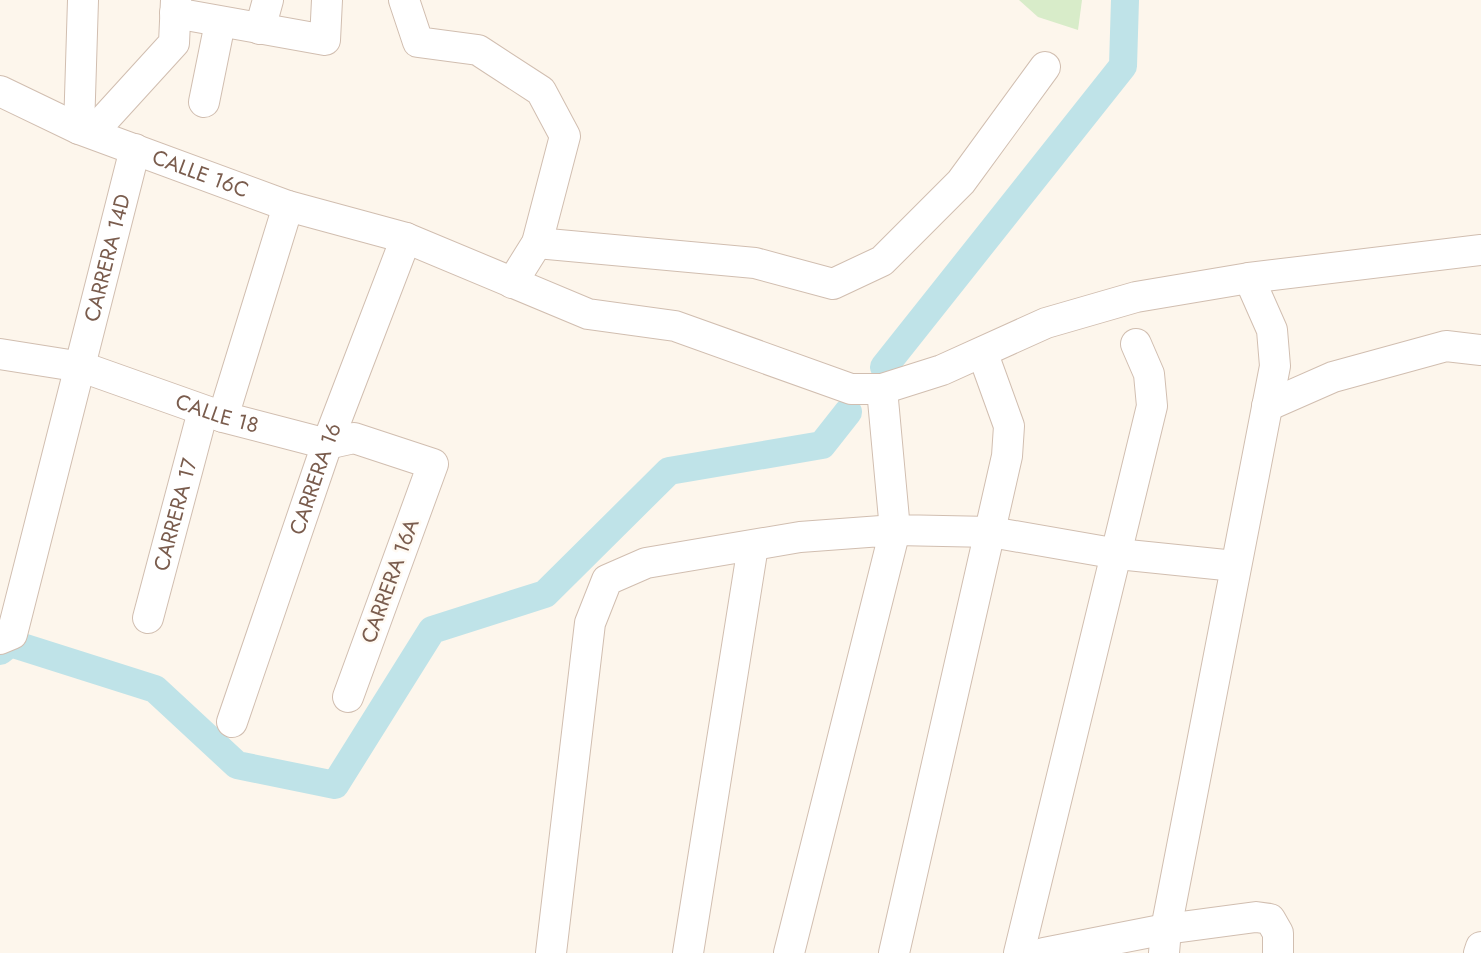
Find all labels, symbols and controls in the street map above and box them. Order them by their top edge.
street label: CALLE 16C [148,142,253,205]
street label: CARRERA 14D [77,191,138,325]
street label: CALLE 18 [171,386,262,441]
street label: CARRERA 16 [282,419,349,539]
street label: CARRERA 17 [146,455,205,574]
street label: CARRERA 16A [354,515,426,647]

